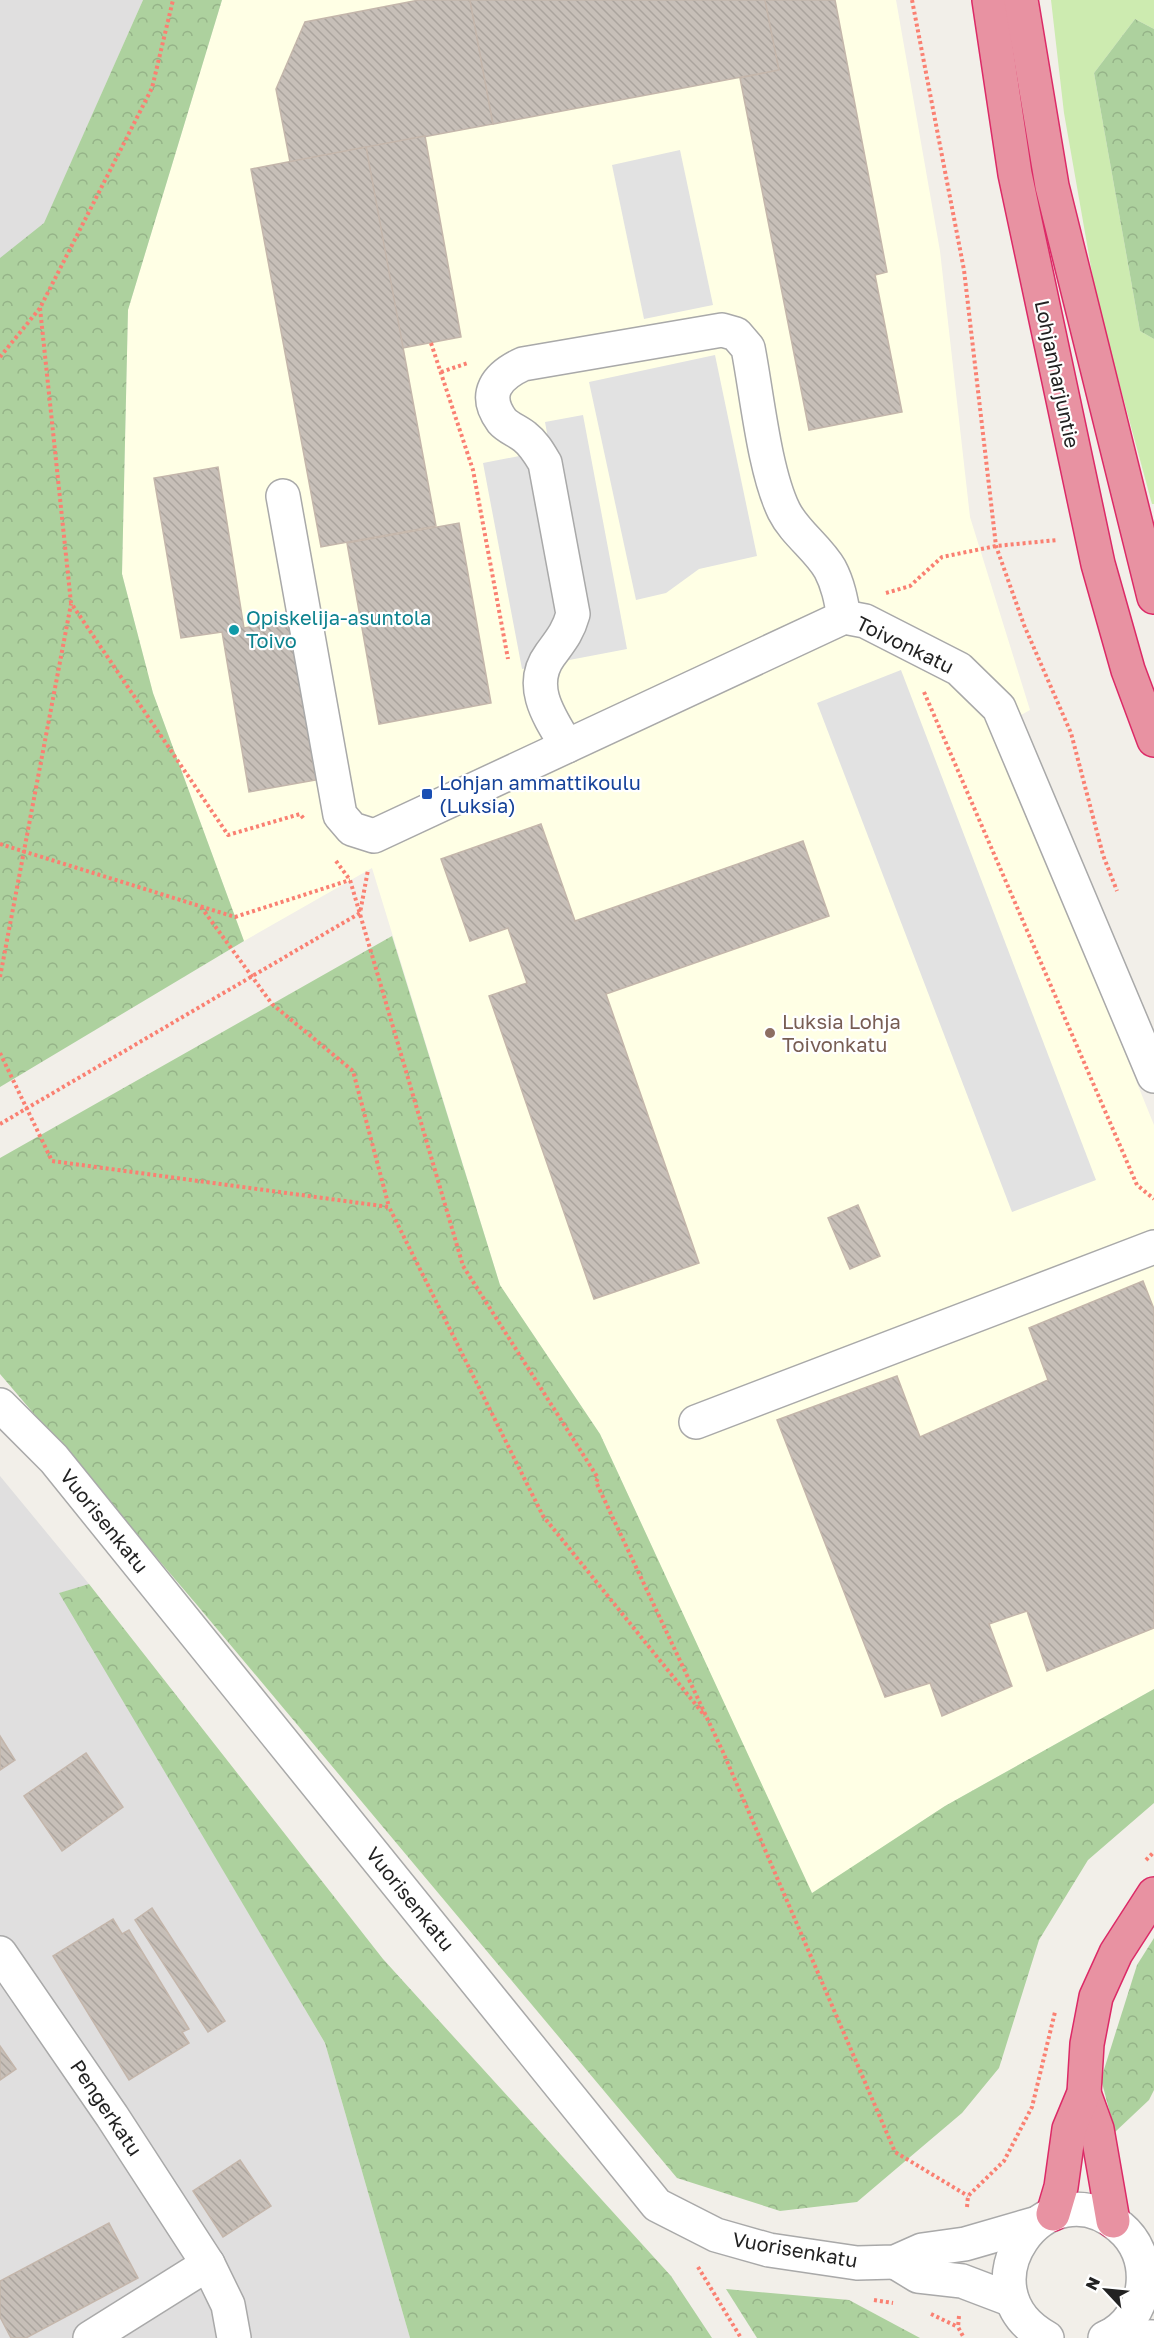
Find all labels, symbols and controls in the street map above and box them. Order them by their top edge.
street label: Lohjanharjuntie [1031,298,1085,450]
place label: Opiskelija-asuntola Toivo [246,605,431,652]
street label: Toivonkatu [853,610,958,678]
marker: Opiskelija-asuntola Toivo [227,623,241,637]
place label: Lohjan ammattikoulu (Luksia) [439,770,641,817]
marker: Lohjan ammattikoulu (Luksia) [420,787,434,801]
place label: Luksia Lohja Toivonkatu [782,1009,901,1056]
marker: Luksia Lohja Toivonkatu [763,1026,777,1040]
street label: Vuorisenkatu [56,1464,154,1577]
street label: Vuorisenkatu [362,1842,460,1955]
street label: Pengerkatu [66,2055,148,2160]
street label: Vuorisenkatu [731,2226,860,2272]
north arrow [1076,2260,1136,2320]
text: N [1081,2274,1104,2293]

